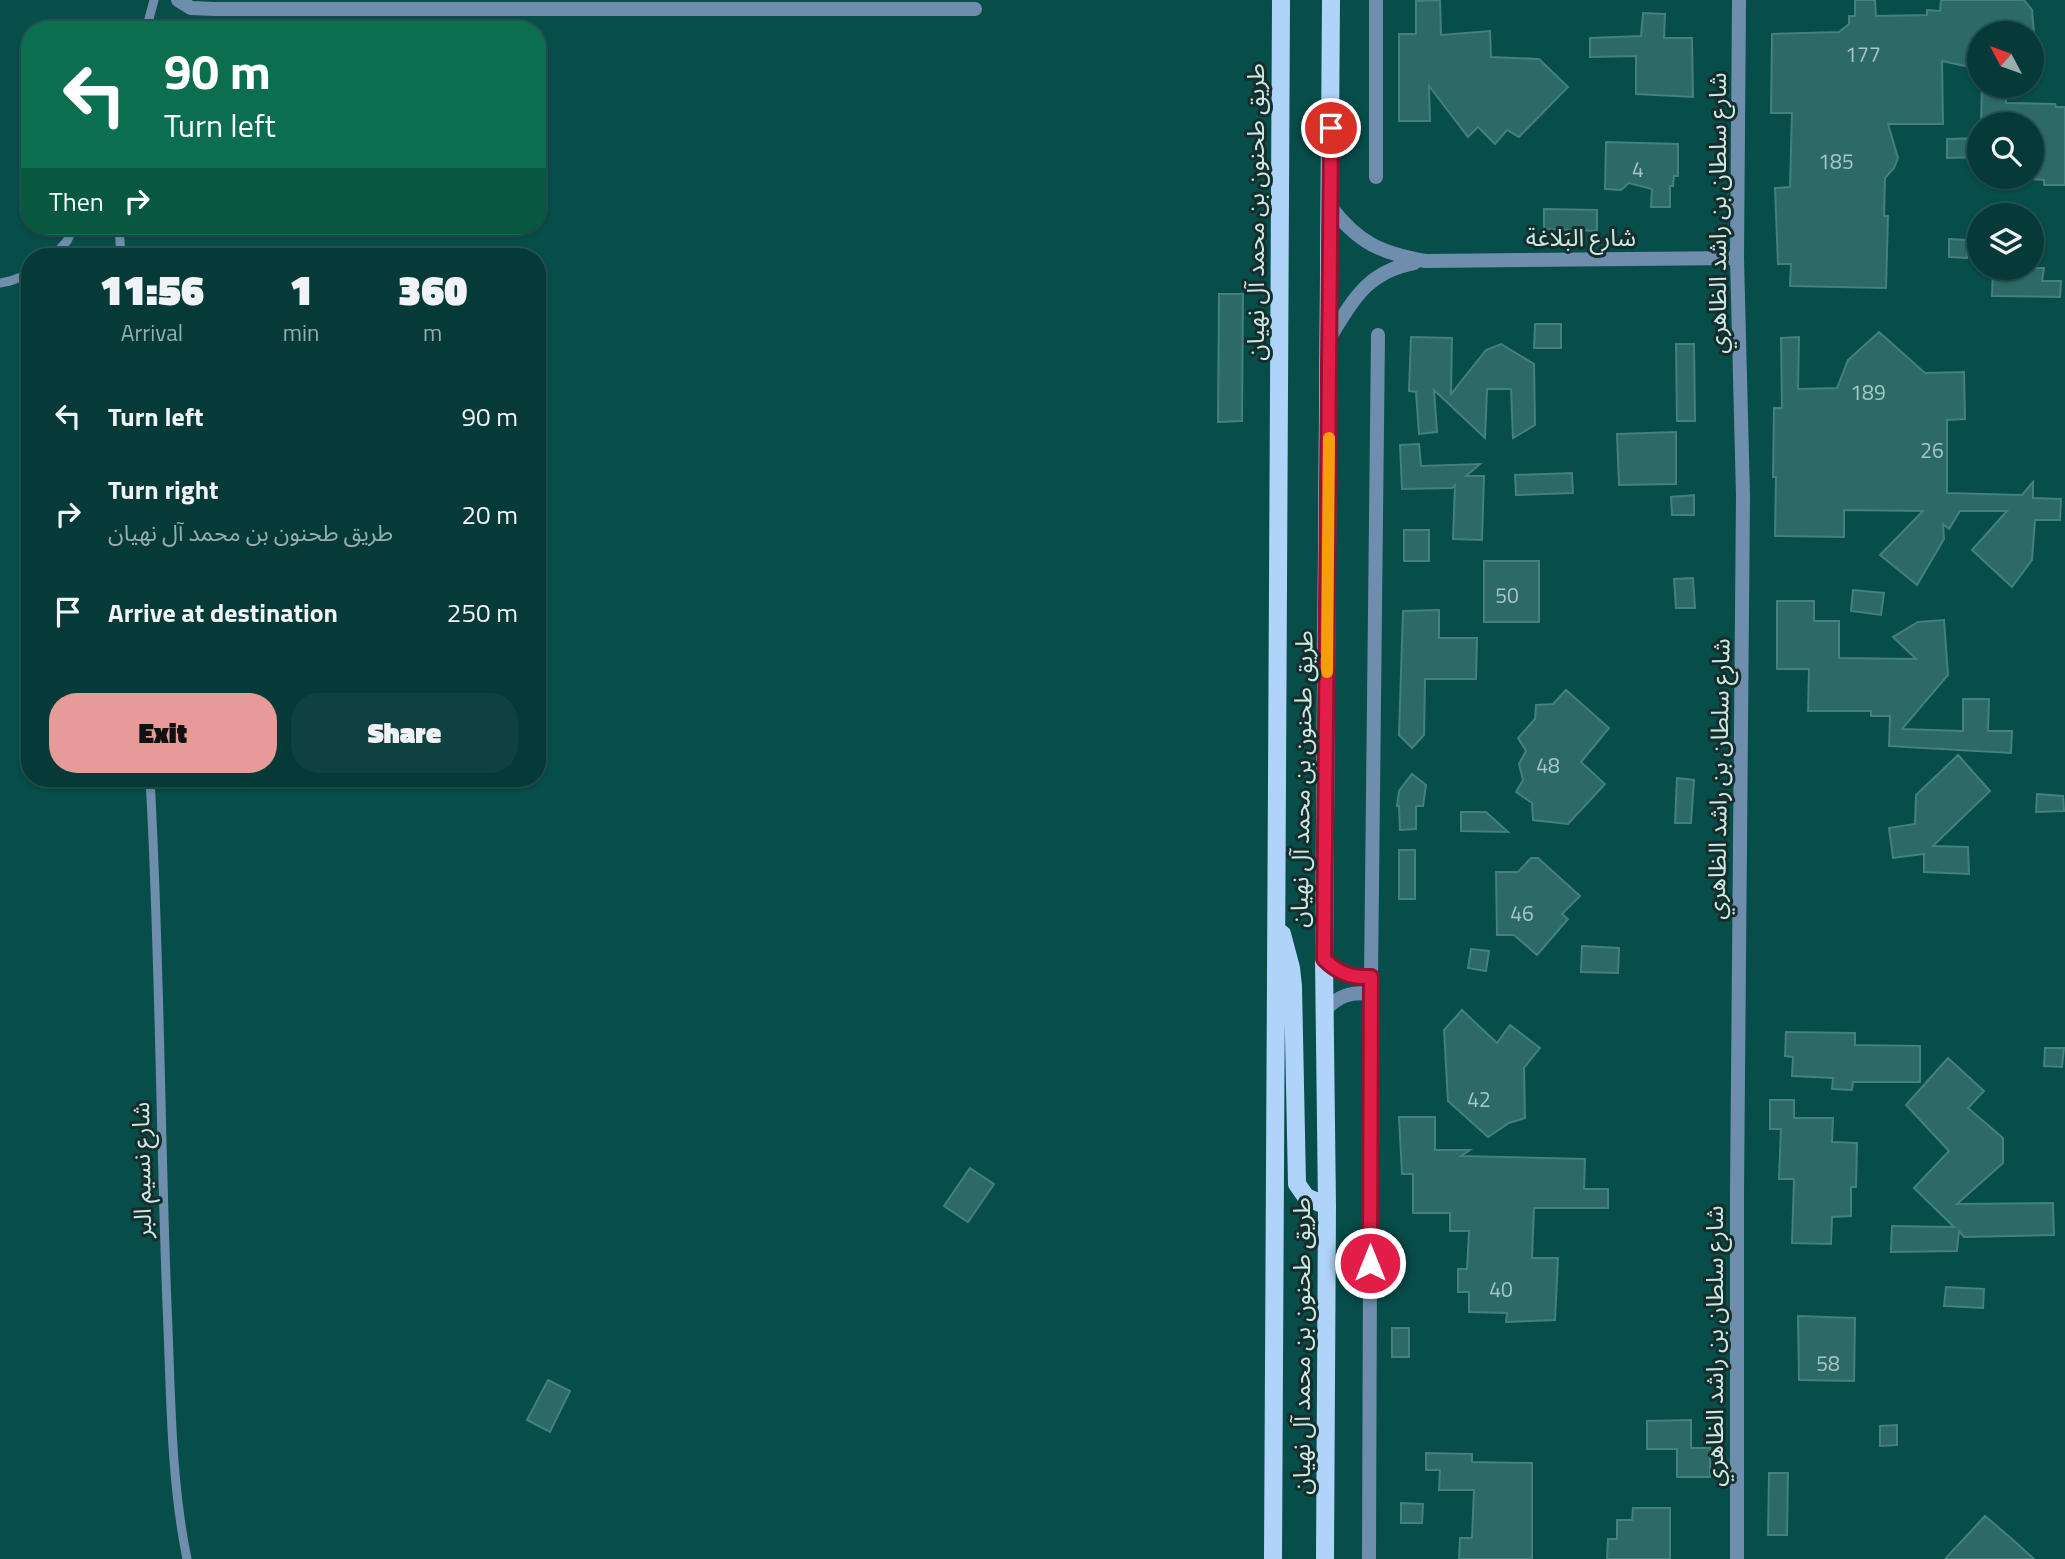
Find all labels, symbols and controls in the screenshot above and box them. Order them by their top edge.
north arrow [1967,21,2044,98]
map controls [1967,21,2044,280]
text: 90 m [164,33,271,108]
house number: 177 [1845,38,1881,70]
icon: left [49,49,140,140]
street label: طريق طحنون بن محمد آل نهيان [1237,63,1273,361]
street label: شارع سلطان بن راشد الظاهري [1699,72,1737,354]
pin [1301,98,1361,158]
text: Turn left [164,101,276,149]
icon: arrive [1312,109,1350,147]
button: search [1967,112,2044,189]
house number: 185 [1818,145,1854,177]
house number: 4 [1632,153,1644,185]
text: Then [49,182,104,221]
icon: right [118,182,156,220]
button: layers [1967,203,2044,280]
street label: شارع البَلاغة [1526,219,1636,255]
text: 11:56 [100,257,204,321]
text: 1 [290,257,313,321]
text: 360 [398,257,467,321]
text: Arrival [121,315,183,350]
text: min [283,315,319,350]
text: m [423,315,442,350]
house number: 189 [1850,376,1886,408]
icon: left [49,397,87,435]
text: Turn left [108,397,203,436]
text: 90 m [461,397,518,436]
house number: 26 [1920,434,1944,466]
text: Turn right [108,470,219,509]
icon: right [49,495,87,533]
text: 20 m [461,495,518,534]
text: طريق طحنون بن محمد آل نهيان [108,515,393,550]
house number: 50 [1495,579,1519,611]
icon: arrive [49,593,87,631]
text: Arrive at destination [108,593,338,632]
text: 250 m [447,593,518,632]
street label: طريق طحنون بن محمد آل نهيان [1280,630,1322,928]
street label: شارع سلطان بن راشد الظاهري [1698,638,1740,920]
button: Exit [49,693,277,773]
button: Share [291,693,518,773]
house number: 48 [1536,749,1560,781]
house number: 46 [1510,897,1534,929]
house number: 42 [1467,1083,1491,1115]
street label: شارع نسيم البر [122,1102,160,1239]
street label: طريق طحنون بن محمد آل نهيان [1283,1197,1319,1495]
street label: شارع سلطان بن راشد الظاهري [1696,1205,1734,1487]
position arrow [1333,1226,1407,1300]
house number: 40 [1489,1273,1513,1305]
house number: 58 [1816,1347,1840,1379]

